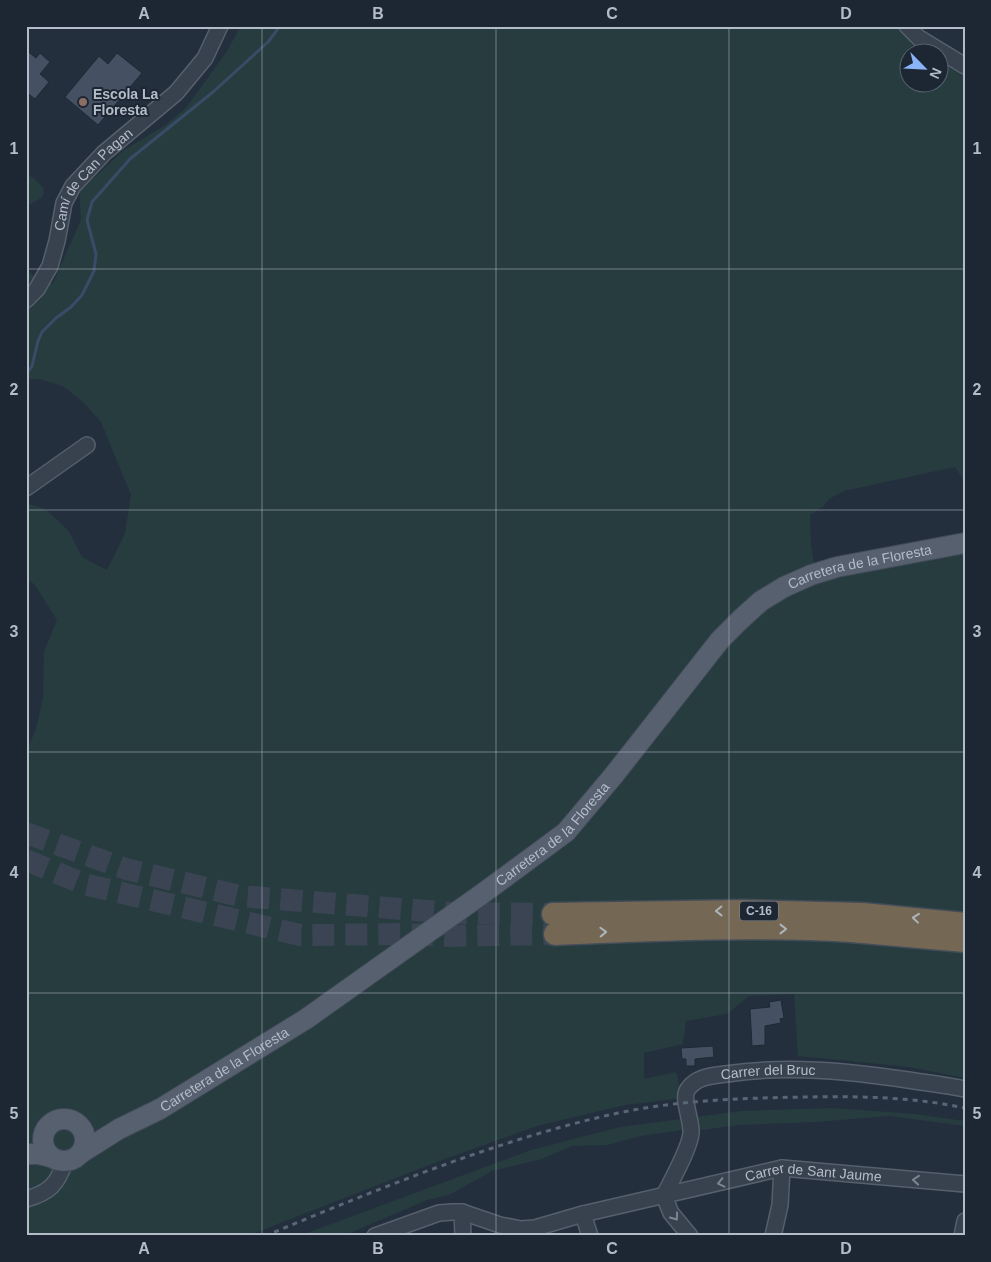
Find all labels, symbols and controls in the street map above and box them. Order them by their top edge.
text: A [138,5,150,22]
text: B [372,5,384,22]
text: C [606,5,618,22]
text: D [840,5,852,22]
north arrow [898,42,948,92]
text: N [927,65,945,81]
place label: Escola La Floresta [93,86,159,118]
marker: Escola La Floresta [77,96,89,108]
street label: Camí de Can Pagan [51,125,136,232]
text: 1 [10,140,19,157]
text: 1 [973,140,982,157]
text: 2 [10,381,19,398]
text: 2 [973,381,982,398]
street label: Carretera de la Floresta [785,541,933,592]
text: 3 [10,623,19,640]
text: 3 [973,623,982,640]
street label: Carretera de la Floresta [493,779,613,889]
text: 4 [10,864,19,881]
text: 4 [973,864,982,881]
road number: C-16 [740,901,778,920]
one-way arrow [715,906,722,916]
one-way arrow [912,913,920,924]
one-way arrow [780,924,788,934]
one-way arrow [600,927,608,937]
street label: Carretera de la Floresta [157,1024,292,1115]
street label: Carrer del Bruc [719,1062,816,1083]
text: 5 [10,1105,19,1122]
text: 5 [973,1105,982,1122]
street label: Carrer de Sant Jaume [743,1160,883,1185]
one-way arrow [912,1175,920,1186]
one-way arrow [716,1177,725,1188]
one-way arrow [669,1211,678,1221]
text: A [138,1240,150,1257]
text: B [372,1240,384,1257]
text: C [606,1240,618,1257]
text: D [840,1240,852,1257]

